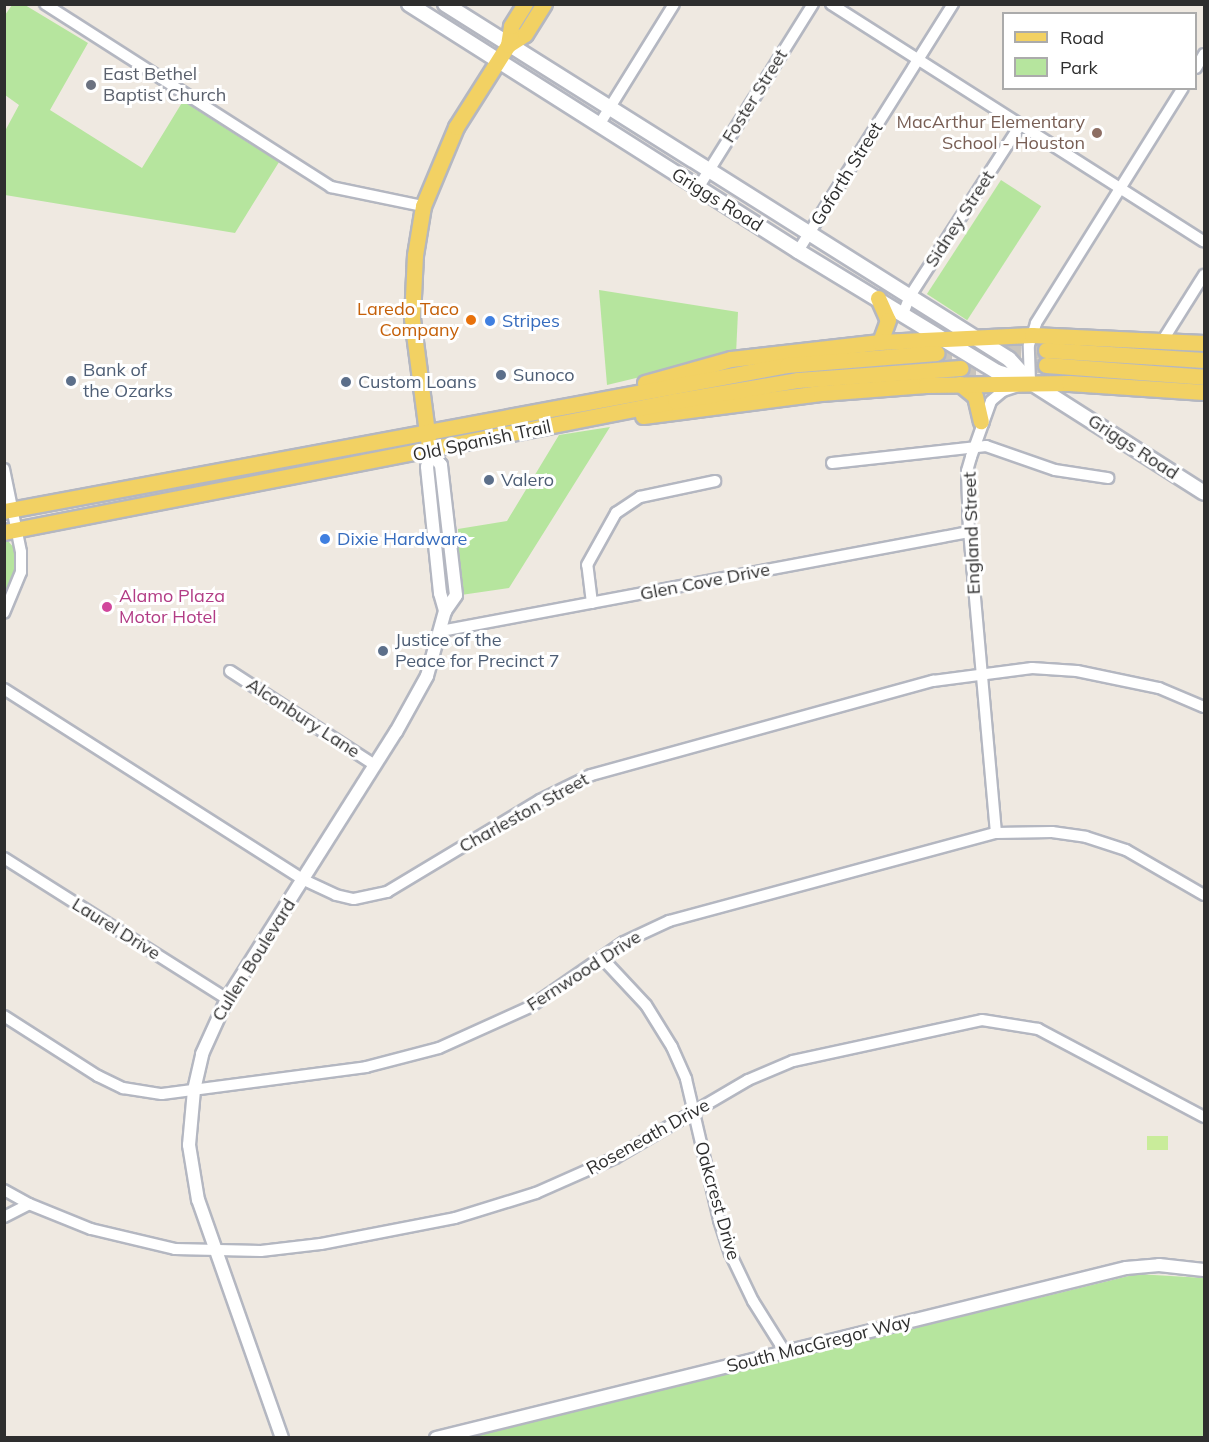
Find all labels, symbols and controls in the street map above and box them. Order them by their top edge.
legend [1002,12,1197,90]
text: Road [1060,26,1104,49]
street label: Foster Street [718,45,792,147]
text: Park [1060,56,1098,79]
place label: East Bethel Baptist Church [103,64,226,106]
marker: East Bethel Baptist Church [84,78,98,92]
place label: MacArthur Elementary School - Houston [897,112,1085,154]
street label: Goforth Street [807,118,887,230]
marker: MacArthur Elementary School - Houston [1090,126,1104,140]
street label: Griggs Road [667,163,767,237]
street label: Sidney Street [921,167,999,271]
place label: Laredo Taco Company [357,299,459,342]
place label: Stripes [502,310,560,332]
marker: Laredo Taco Company [464,313,478,327]
marker: Stripes [483,314,497,328]
place label: Bank of the Ozarks [83,360,173,403]
place label: Sunoco [513,364,574,386]
marker: Sunoco [494,368,508,382]
place label: Custom Loans [358,371,477,393]
marker: Bank of the Ozarks [64,374,78,388]
marker: Custom Loans [339,375,353,389]
street label: Griggs Road [1084,410,1182,484]
street label: Old Spanish Trail [411,416,553,466]
place label: Valero [501,469,554,491]
street label: England Street [959,471,985,595]
marker: Valero [482,473,496,487]
place label: Dixie Hardware [337,528,467,550]
marker: Dixie Hardware [318,532,332,546]
street label: Glen Cove Drive [638,559,772,605]
place label: Alamo Plaza Motor Hotel [119,586,225,628]
marker: Alamo Plaza Motor Hotel [100,600,114,614]
place label: Justice of the Peace for Precinct 7 [395,630,560,672]
marker: Justice of the Peace for Precinct 7 [376,644,390,658]
street label: Alconbury Lane [242,673,364,763]
street label: Charleston Street [456,768,592,858]
street label: Laurel Drive [68,893,164,965]
street label: Cullen Boulevard [208,895,300,1025]
street label: Fernwood Drive [523,926,645,1016]
street label: Roseneath Drive [583,1094,713,1180]
street label: Oakcrest Drive [690,1139,744,1263]
street label: South MacGregor Way [724,1311,914,1377]

